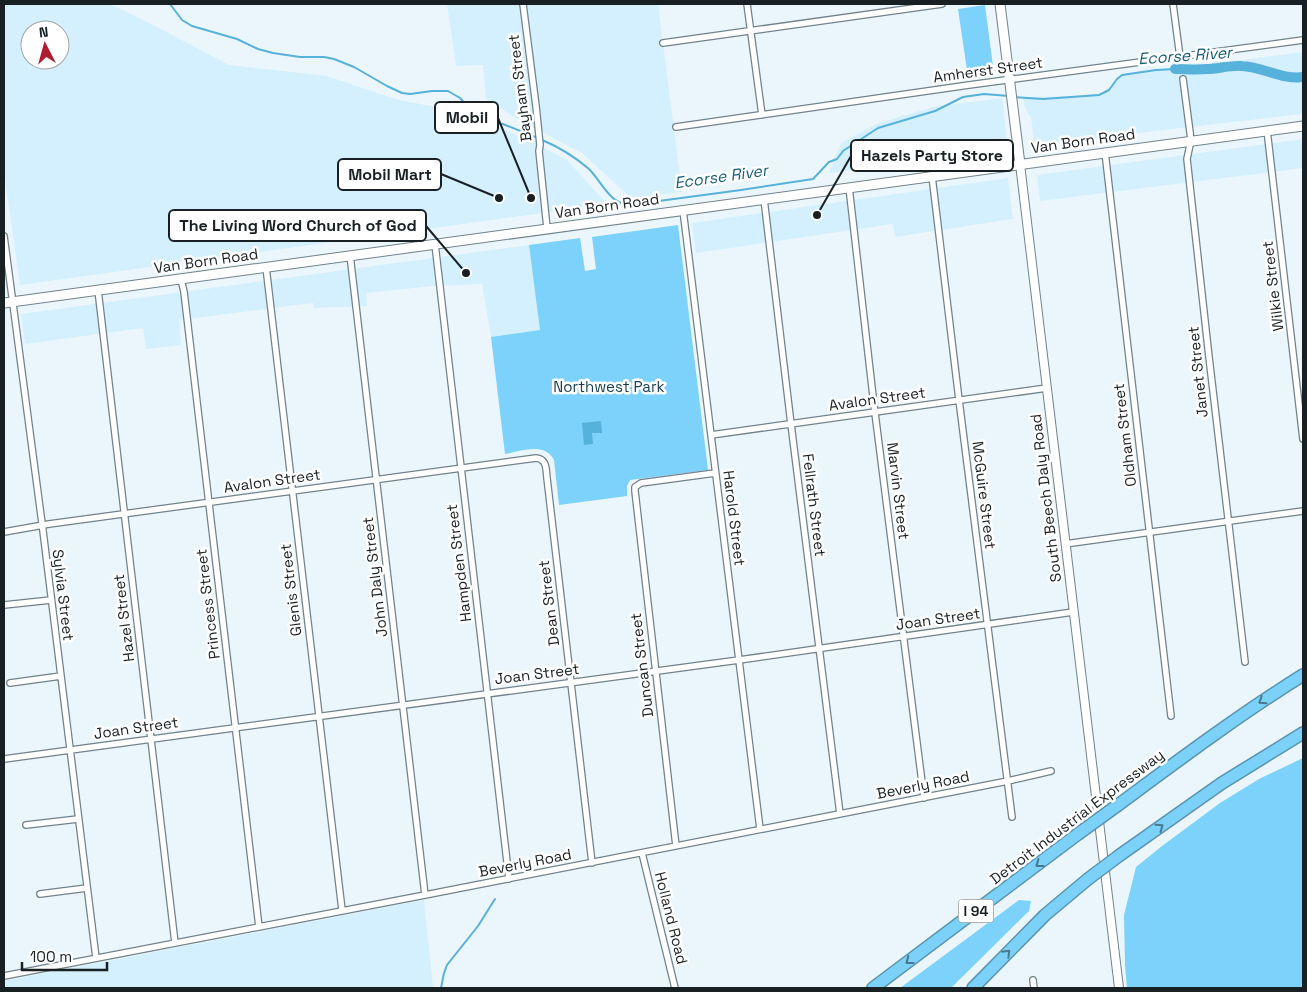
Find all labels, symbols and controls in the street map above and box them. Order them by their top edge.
north arrow [20,20,70,70]
text: N [38,23,49,42]
street label: Bayham Street [503,33,536,143]
water label: Ecorse River [1137,42,1235,69]
street label: Amherst Street [932,52,1044,87]
callout: Mobil [435,102,498,133]
text: Mobil [446,107,488,128]
street label: Van Born Road [1030,124,1136,157]
callout: Hazels Party Store [851,140,1013,171]
text: Hazels Party Store [861,145,1003,166]
callout: Mobil Mart [338,159,441,190]
water label: Ecorse River [673,159,771,193]
text: Mobil Mart [348,164,432,185]
street label: Van Born Road [554,189,660,222]
callout: The Living Word Church of God [169,210,426,241]
text: The Living Word Church of God [179,215,417,236]
street label: Wilkie Street [1258,240,1287,332]
street label: Van Born Road [153,244,259,277]
street label: Janet Street [1183,325,1212,419]
park label: Northwest Park [553,377,665,396]
street label: Avalon Street [827,382,927,415]
street label: Oldham Street [1109,382,1140,488]
street label: South Beech Daly Road [1026,413,1065,583]
street label: McGuire Street [968,440,1001,550]
street label: Marvin Street [883,441,914,541]
street label: Fellrath Street [799,452,830,558]
street label: Avalon Street [222,464,322,497]
street label: Harold Street [719,469,750,567]
street label: Hampden Street [442,503,475,623]
street label: John Daly Street [358,516,391,638]
street label: Glenis Street [275,543,306,637]
street label: Sylvia Street [48,548,79,642]
street label: Princess Street [191,548,224,660]
street label: Dean Street [534,559,563,647]
street label: Hazel Street [109,573,138,663]
street label: Joan Street [894,603,982,634]
street label: Duncan Street [626,612,657,718]
street label: Joan Street [493,659,581,688]
one-way arrow [1258,695,1268,704]
street label: Joan Street [92,712,180,743]
street label: Detroit Industrial Expressway [986,745,1167,888]
street label: Beverly Road [875,766,971,803]
one-way arrow [1154,824,1164,833]
street label: Beverly Road [477,844,573,881]
one-way arrow [1036,858,1045,866]
street label: Holland Road [651,870,692,966]
road number: I 94 [958,899,994,922]
scale bar [22,940,108,972]
text: 100 m [30,947,72,966]
one-way arrow [1001,950,1010,959]
one-way arrow [906,956,915,964]

